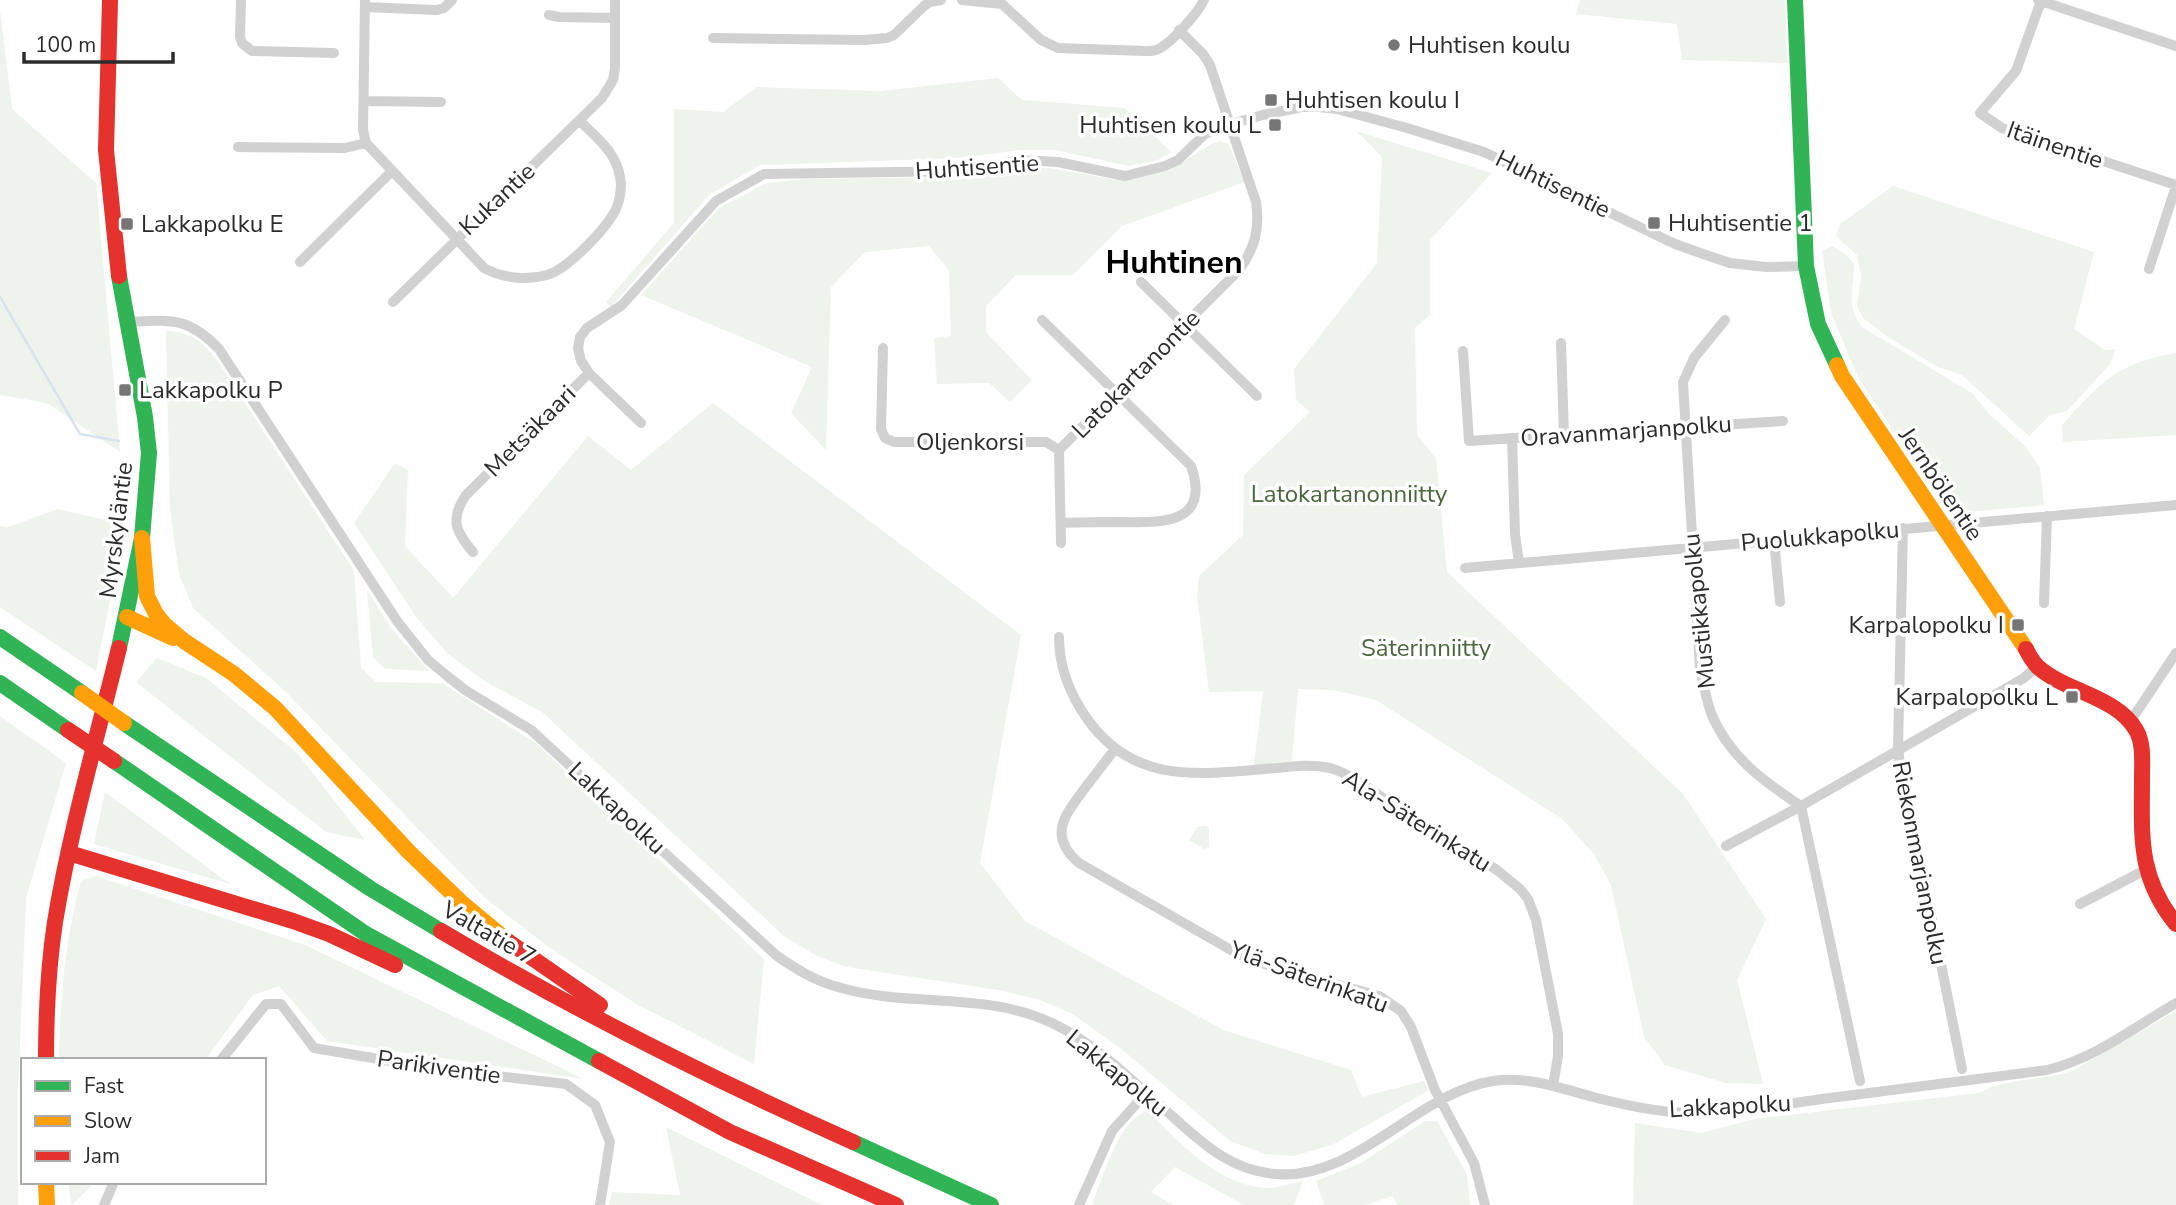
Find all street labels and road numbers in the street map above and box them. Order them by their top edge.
street label: Itäinentie [2003,114,2107,176]
street label: Huhtisentie [1490,142,1616,226]
street label: Huhtisentie [914,147,1040,187]
street label: Kukantie [452,156,542,242]
street label: Latokartanontie [1065,303,1207,445]
street label: Metsäkaari [477,378,583,484]
street label: Oravanmarjanpolku [1519,408,1733,454]
street label: Jernbölentie [1891,420,1991,547]
street label: Oljenkorsi [916,426,1024,458]
street label: Myrskyläntie [92,460,140,600]
street label: Puolukkapolku [1739,513,1901,559]
street label: Mustikkapolku [1675,532,1723,690]
street label: Lakkapolku [561,755,673,861]
street label: Riekonmarjanpolku [1885,758,1955,968]
street label: Ala-Säterinkatu [1337,762,1497,880]
street label: Valtatie 7 [435,893,542,973]
street label: Ylä-Säterinkatu [1224,933,1393,1021]
street label: Lakkapolku [1059,1022,1175,1124]
street label: Parikiventie [375,1042,503,1092]
street label: Lakkapolku [1668,1087,1792,1125]

